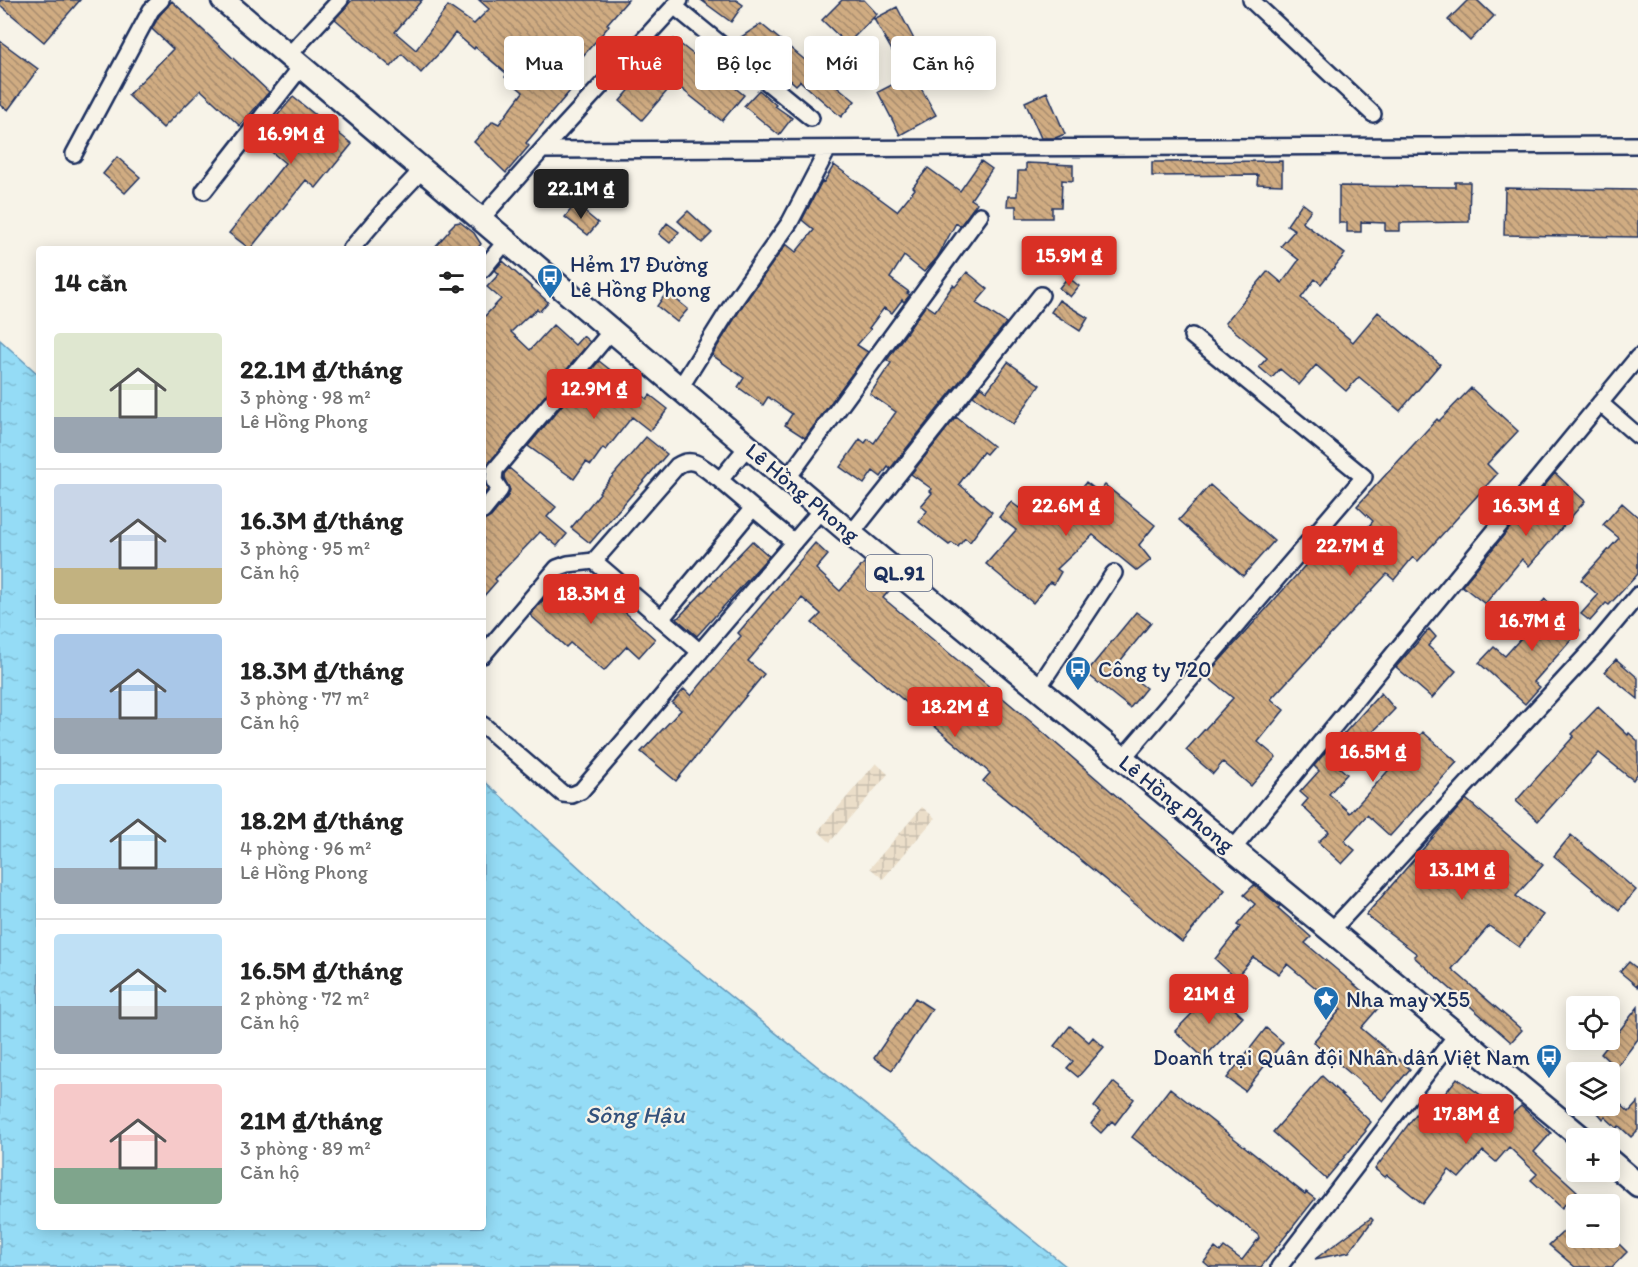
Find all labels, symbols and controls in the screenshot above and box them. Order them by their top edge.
chip: Mua [504,36,584,90]
chip: Thuê [596,36,683,90]
chip: Bộ lọc [695,36,792,90]
chip: Mới [804,36,879,90]
chip: Căn hộ [891,36,996,90]
pin: 16.9M ₫ [236,114,346,165]
text: 16.9M ₫ [258,121,324,145]
pin: 22.1M ₫ [526,169,636,220]
text: 22.1M ₫ [548,176,614,200]
pin: 15.9M ₫ [1014,236,1124,287]
text: 15.9M ₫ [1036,243,1102,267]
place label: Hẻm 17 Đường Lê Hồng Phong [570,251,712,303]
bus stop icon: Hẻm 17 Đường Lê Hồng Phong [535,262,565,300]
text: 14 căn [54,266,127,298]
icon: filters [435,266,468,299]
text: 22.1M ₫/tháng [240,353,402,385]
icon: home [102,357,174,429]
pin: 12.9M ₫ [539,369,649,420]
text: 12.9M ₫ [561,376,627,400]
text: 3 phòng · 98 m² [240,385,371,409]
text: Lê Hồng Phong [240,409,368,433]
street label: Lê Hồng Phong [740,437,866,548]
pin: 22.6M ₫ [1011,486,1121,537]
pin: 16.3M ₫ [1471,486,1581,537]
text: 22.6M ₫ [1032,493,1100,517]
text: 16.3M ₫ [1492,493,1560,517]
text: 16.3M ₫/tháng [240,504,403,536]
icon: home [102,508,174,580]
pin: 22.7M ₫ [1295,526,1405,577]
text: 22.7M ₫ [1316,533,1384,557]
text: 3 phòng · 95 m² [240,536,370,560]
road number: QL.91 [866,555,932,591]
text: Căn hộ [240,560,300,584]
pin: 18.3M ₫ [536,574,646,625]
text: 18.3M ₫ [557,581,625,605]
pin: 16.7M ₫ [1477,601,1587,652]
text: 16.7M ₫ [1499,608,1565,632]
text: 18.3M ₫/tháng [240,654,404,686]
bus stop icon: Công ty 720 [1063,654,1093,692]
place label: Công ty 720 [1098,656,1212,683]
icon: home [102,658,174,730]
text: 3 phòng · 77 m² [240,686,369,710]
pin: 18.2M ₫ [900,687,1010,738]
text: 18.2M ₫ [921,694,989,718]
text: Căn hộ [240,710,300,734]
pin: 16.5M ₫ [1318,732,1428,783]
text: 16.5M ₫ [1340,739,1406,763]
street label: Lê Hồng Phong [1113,749,1241,859]
text: 18.2M ₫/tháng [240,804,403,836]
icon: home [102,808,174,880]
text: 4 phòng · 96 m² [240,836,372,860]
pin: 13.1M ₫ [1407,850,1517,901]
text: 13.1M ₫ [1429,857,1495,881]
text: Lê Hồng Phong [240,860,368,884]
text: 16.5M ₫/tháng [240,954,403,986]
icon: home [102,958,174,1030]
pin: 21M ₫ [1167,974,1251,1025]
text: 21M ₫ [1183,981,1235,1005]
place icon: Nha may X55 [1311,984,1341,1022]
text: 2 phòng · 72 m² [240,986,369,1010]
place label: Nha may X55 [1346,986,1470,1013]
map controls [1566,996,1620,1248]
button: locate [1566,996,1620,1050]
text: Căn hộ [240,1010,300,1034]
bus stop icon: Doanh trại Quân đội Nhân dân Việt Nam [1534,1042,1564,1080]
place label: Doanh trại Quân đội Nhân dân Việt Nam [1153,1044,1530,1071]
button: layers [1566,1062,1620,1116]
pin: 17.8M ₫ [1411,1094,1521,1145]
water label: Sông Hậu [585,1100,685,1129]
text: 17.8M ₫ [1433,1101,1499,1125]
text: 21M ₫/tháng [240,1104,382,1136]
icon: home [102,1108,174,1180]
button: + [1566,1128,1620,1182]
text: 3 phòng · 89 m² [240,1136,371,1160]
text: Căn hộ [240,1160,300,1184]
button: − [1566,1194,1620,1248]

